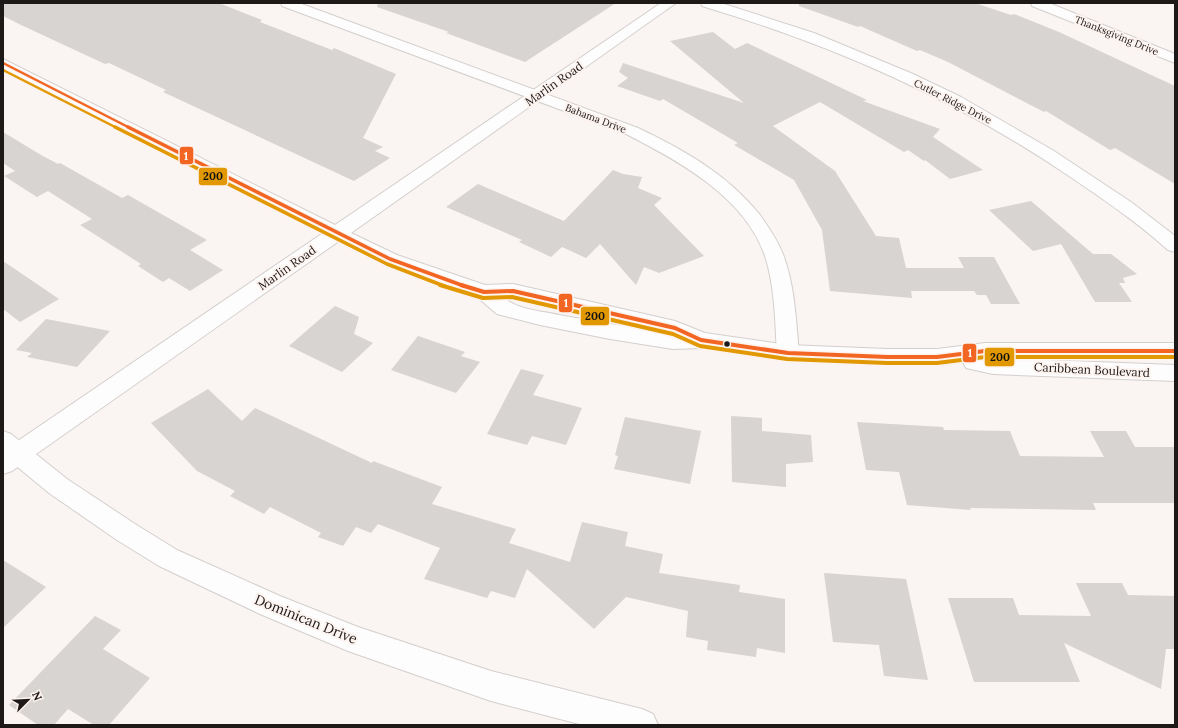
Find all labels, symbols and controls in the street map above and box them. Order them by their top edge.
street label: Thanksgiving Drive [1073,13,1161,58]
street label: Marlin Road [522,58,586,109]
street label: Cutler Ridge Drive [912,76,994,127]
street label: Bahama Drive [563,101,629,136]
line badge: 1 [179,146,194,165]
text: 1 [184,149,189,163]
line badge: 200 [198,167,228,186]
text: 200 [203,169,223,183]
street label: Marlin Road [255,242,319,293]
line badge: 1 [558,293,573,313]
text: 1 [564,296,569,310]
line badge: 200 [580,306,610,326]
text: 200 [585,309,605,323]
unlabelled marker [722,339,732,349]
line badge: 1 [962,343,977,363]
text: 1 [968,346,973,360]
line badge: 200 [984,347,1015,367]
text: 200 [990,350,1010,364]
street label: Caribbean Boulevard [1034,359,1150,380]
street label: Dominican Drive [252,590,360,648]
north arrow [8,680,48,720]
text: N [29,689,45,703]

